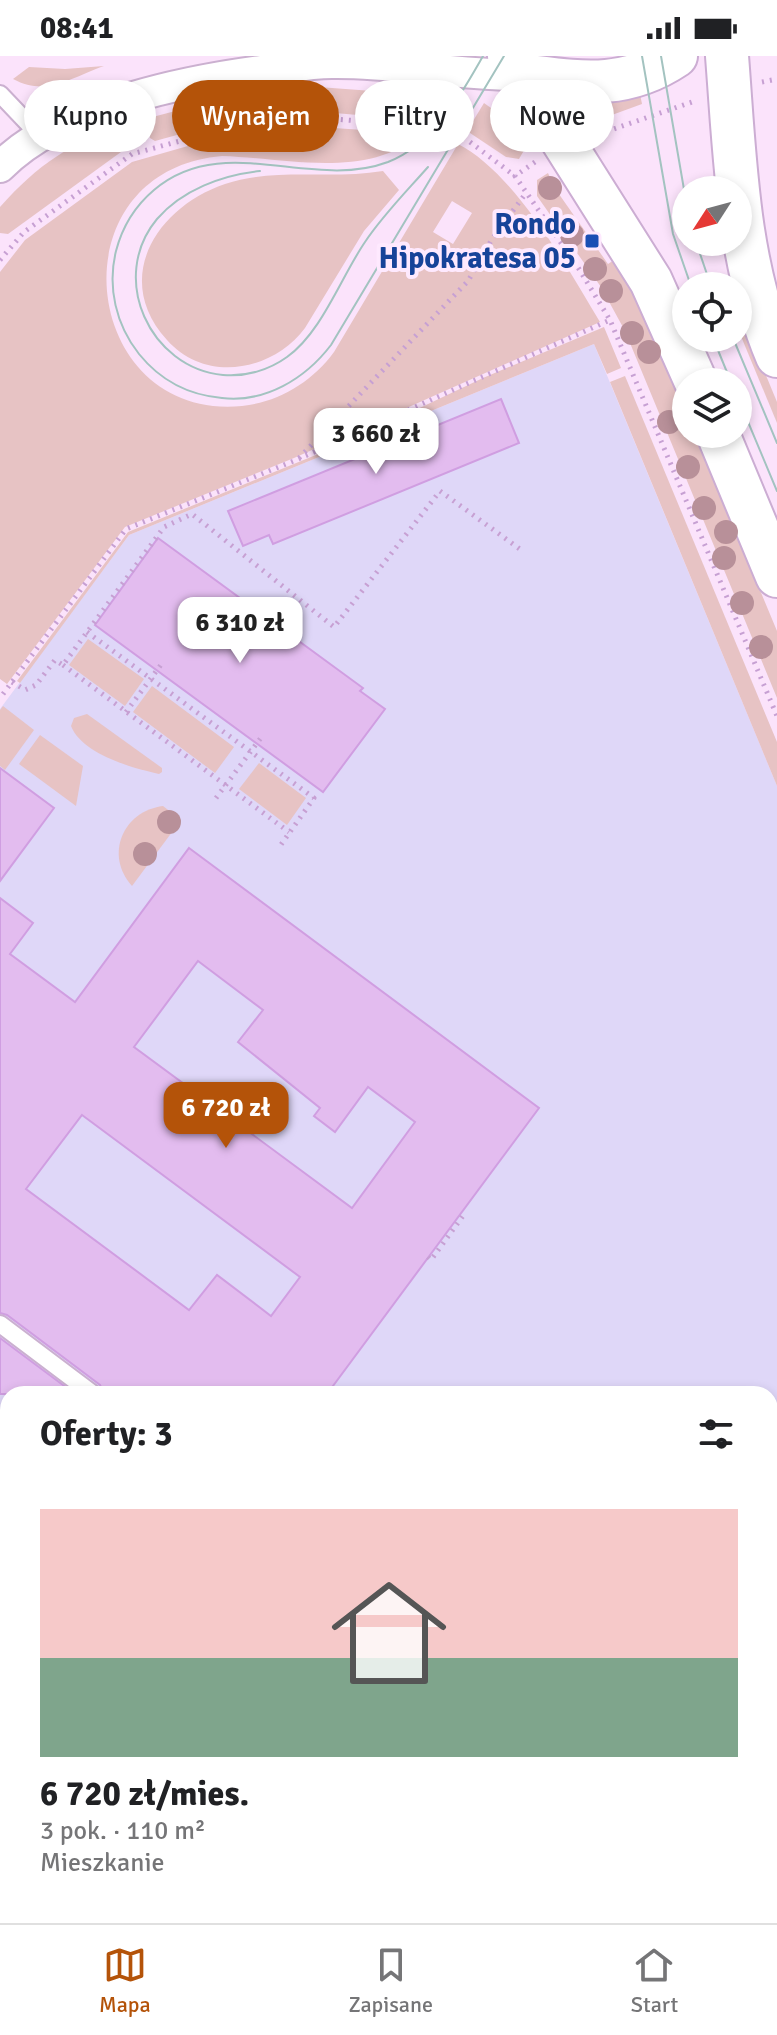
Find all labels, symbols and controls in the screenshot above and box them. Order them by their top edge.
text: 08:41 [40,10,114,47]
chip: Kupno [24,80,156,152]
chip: Wynajem [172,80,339,152]
chip: Filtry [355,80,474,152]
chip: Nowe [490,80,614,152]
north arrow [672,176,752,256]
map controls [672,176,752,448]
place label: Rondo Hipokratesa 05 [379,206,576,277]
marker: Rondo Hipokratesa 05 [583,232,601,250]
button: locate [672,272,752,352]
button: layers [672,368,752,448]
pin: 3 660 zł [293,408,459,476]
text: 3 660 zł [332,418,420,450]
pin: 6 310 zł [157,597,323,665]
text: 6 310 zł [196,607,284,639]
pin: 6 720 zł [143,1082,309,1150]
text: 6 720 zł [182,1092,270,1124]
icon: filters [694,1412,738,1456]
text: Oferty: 3 [40,1413,173,1455]
icon: home [317,1561,461,1705]
text: 6 720 zł/mies. [40,1773,249,1815]
text: 3 pok. · 110 m² [40,1815,206,1847]
text: Mieszkanie [40,1847,165,1879]
tab: Mapa [99,1943,151,2018]
tab: Zapisane [348,1943,433,2018]
tab: Start [631,1943,678,2018]

